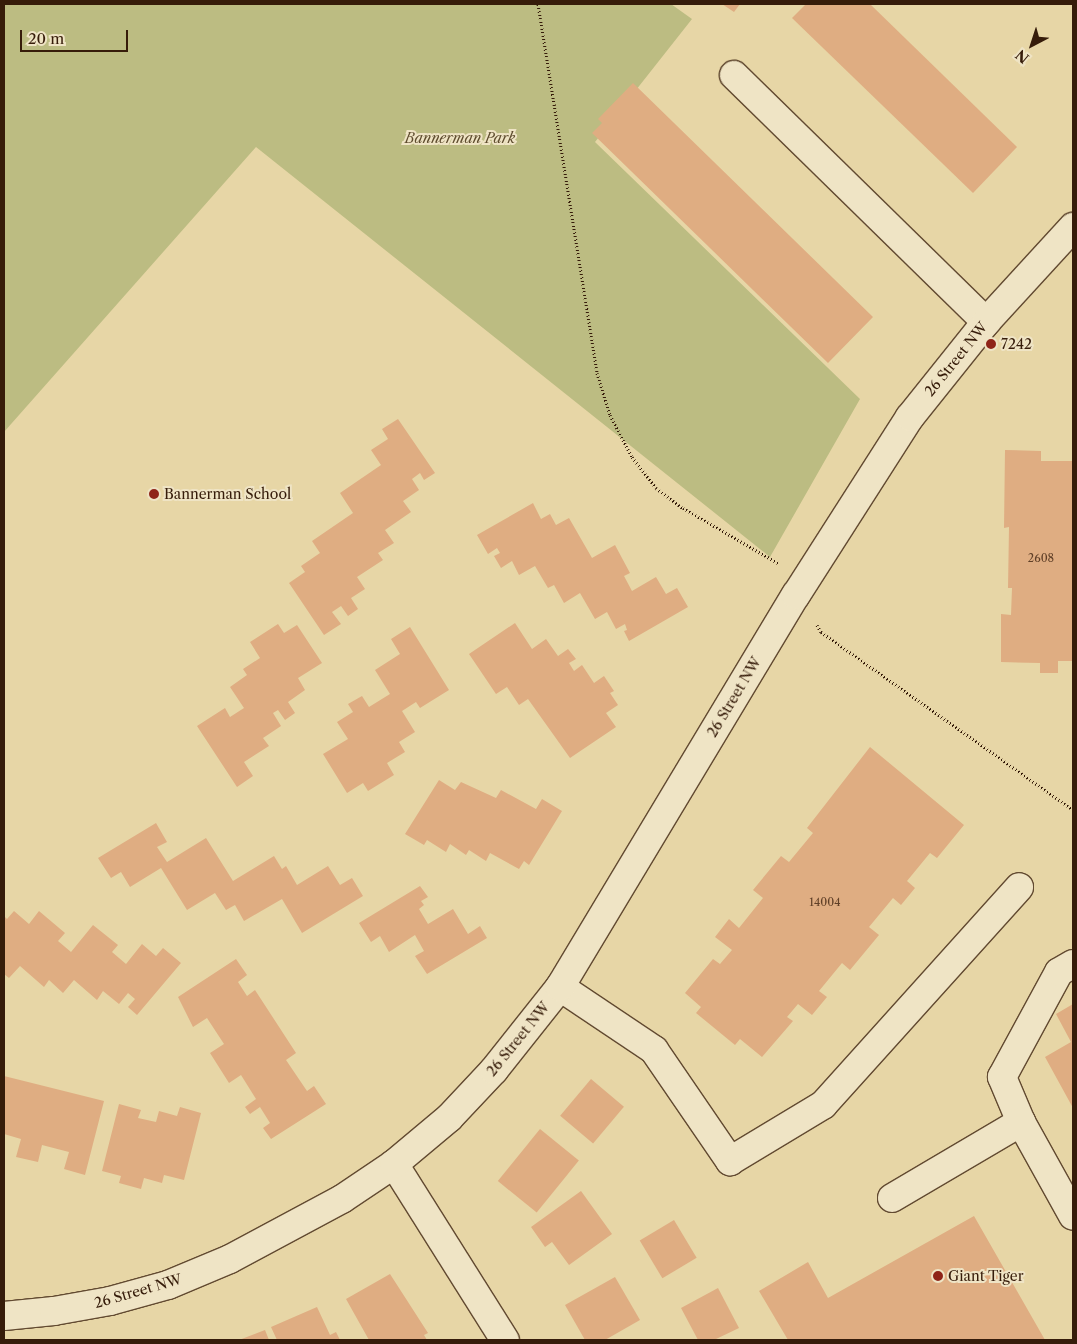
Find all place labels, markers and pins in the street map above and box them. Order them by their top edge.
place label: 7242 [1001,336,1032,352]
marker: 7242 [985,338,997,350]
place label: Bannerman School [164,486,291,502]
marker: Bannerman School [148,488,160,500]
place label: Giant Tiger [948,1268,1024,1284]
marker: Giant Tiger [932,1270,944,1282]

